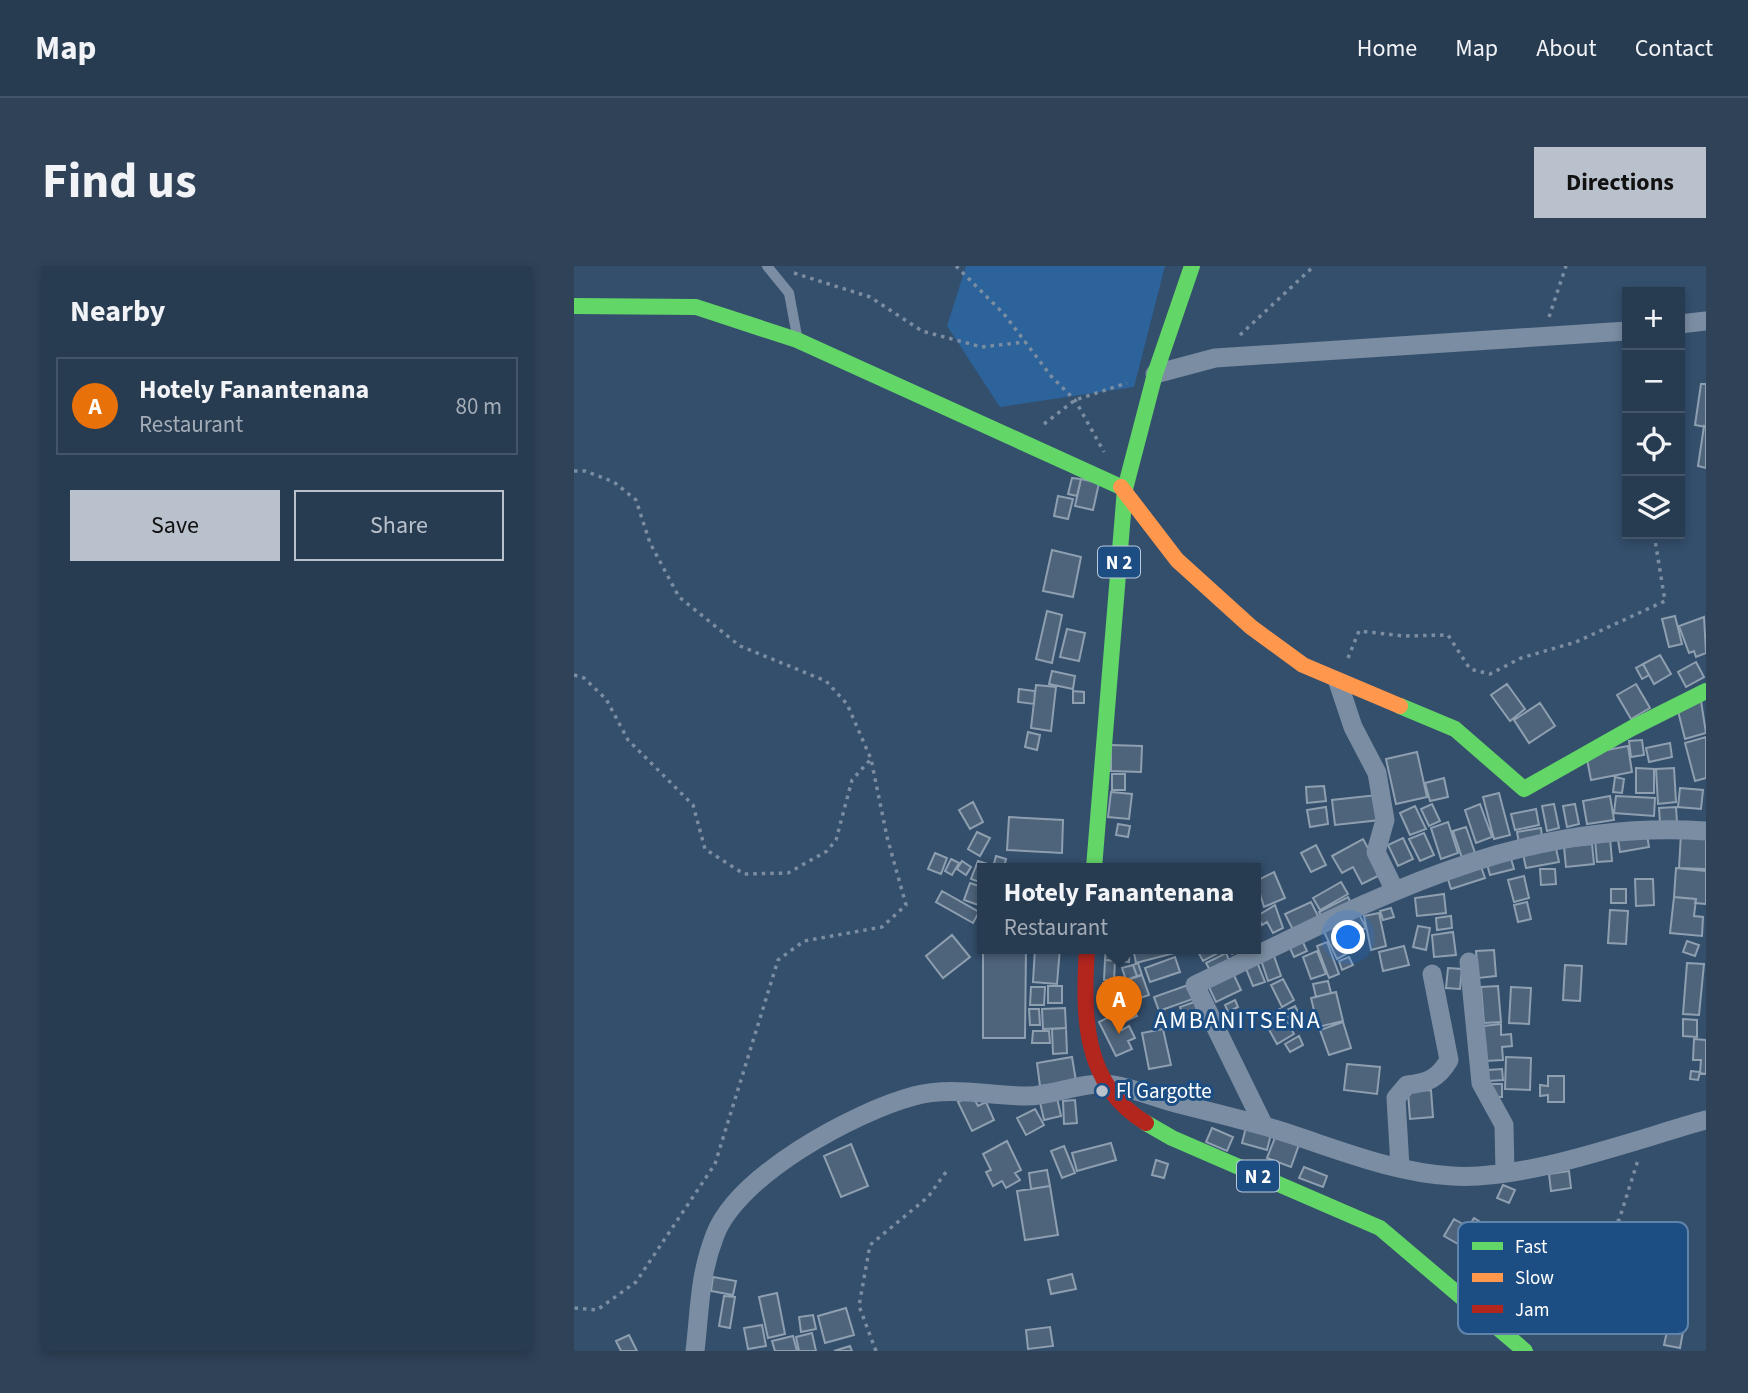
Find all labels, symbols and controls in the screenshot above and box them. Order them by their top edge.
text: Map [35,25,96,72]
text: Home [1357,31,1417,66]
text: Map [1455,31,1498,66]
text: About [1536,31,1597,66]
text: Contact [1635,31,1713,66]
text: Find us [42,147,197,217]
button: Directions [1534,147,1706,218]
map controls [1622,287,1685,539]
button: + [1622,287,1685,350]
text: Nearby [70,290,165,333]
button: − [1622,350,1685,413]
text: Hotely Fanantenana [139,371,369,408]
text: A [88,390,102,423]
text: 80 m [455,390,502,423]
text: Restaurant [139,408,243,441]
button: locate [1622,413,1685,476]
button: layers [1622,476,1685,539]
button: Save [70,490,280,561]
button: Share [294,490,504,561]
road number: N 2 [1098,546,1140,578]
popup [977,863,1261,954]
text: Hotely Fanantenana [1004,874,1234,911]
text: Restaurant [1004,911,1108,944]
your location [1331,920,1365,954]
pin: A [1096,976,1142,1034]
district label: AMBANITSENA [1154,1003,1322,1038]
place label: Fl Gargotte [1116,1076,1212,1106]
marker: Fl Gargotte [1094,1083,1110,1099]
road number: N 2 [1237,1160,1279,1192]
legend [1458,1222,1688,1334]
text: Fast [1515,1234,1548,1261]
text: Slow [1515,1265,1554,1292]
text: Jam [1515,1297,1549,1324]

